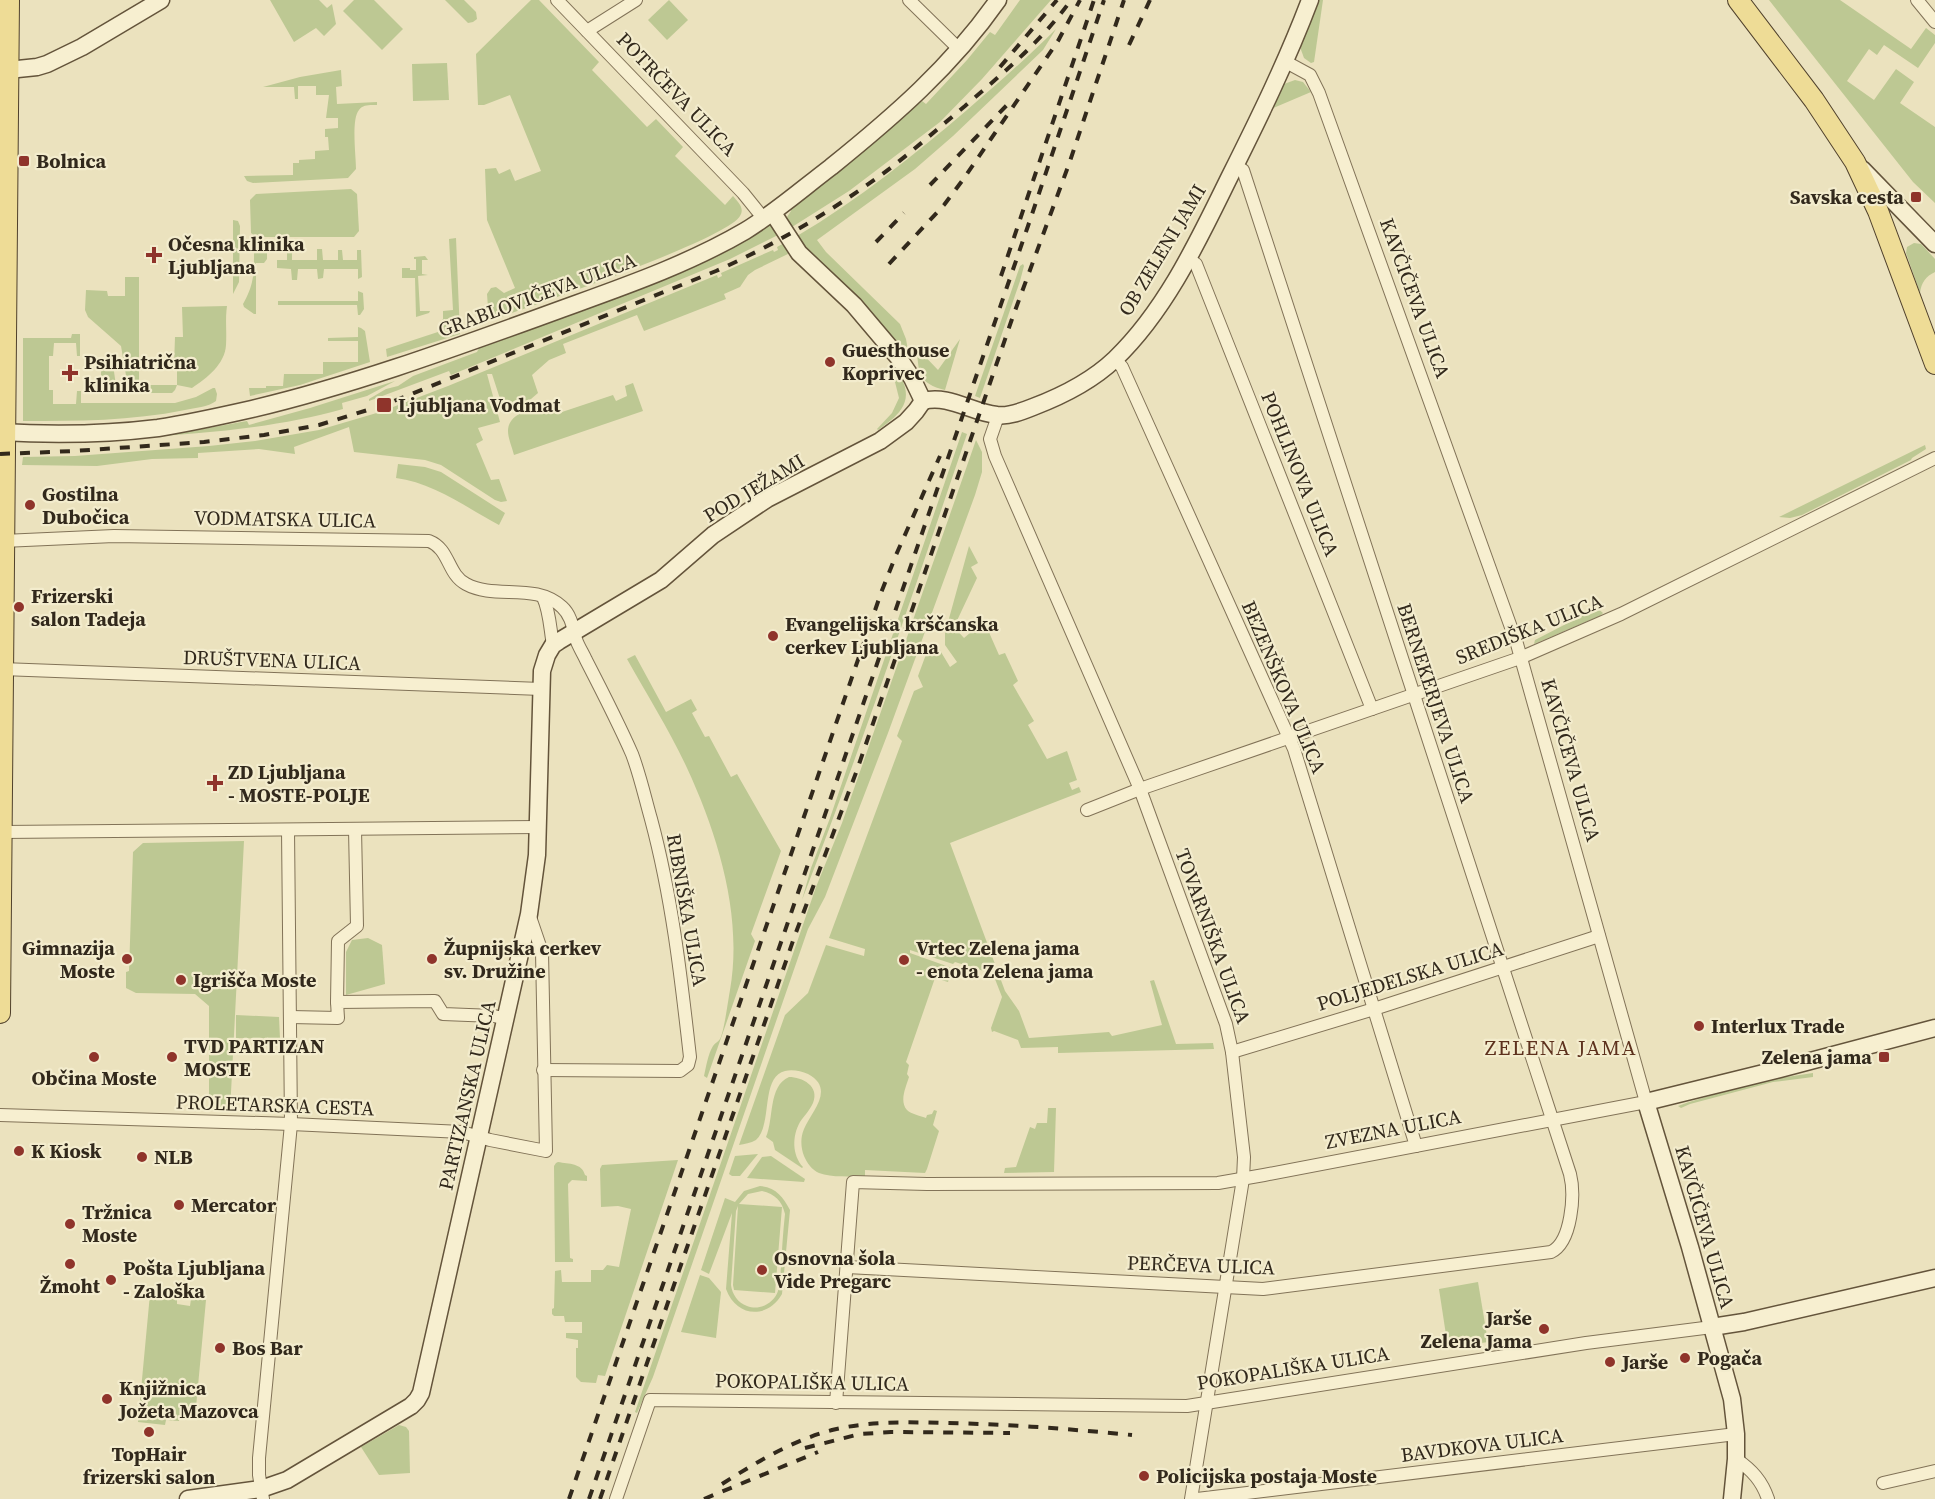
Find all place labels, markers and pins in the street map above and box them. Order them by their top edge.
place label: Bolnica [36,147,107,175]
marker: Bolnica [17,154,31,168]
place label: Savska cesta [1790,183,1904,211]
marker: Savska cesta [1909,190,1923,204]
place label: Očesna klinika Ljubljana [168,230,305,281]
marker: Očesna klinika Ljubljana [145,246,163,264]
place label: Guesthouse Koprivec [842,336,949,387]
place label: Psihiatrična klinika [84,348,197,399]
marker: Guesthouse Koprivec [823,355,837,369]
marker: Psihiatrična klinika [61,364,79,382]
place label: Ljubljana Vodmat [398,391,561,419]
marker: Ljubljana Vodmat [375,396,393,414]
place label: Gostilna Dubočica [42,480,130,531]
marker: Gostilna Dubočica [23,498,37,512]
place label: Frizerski salon Tadeja [31,582,146,633]
marker: Frizerski salon Tadeja [12,600,26,614]
place label: Evangelijska krščanska cerkev Ljubljana [785,610,999,661]
marker: Evangelijska krščanska cerkev Ljubljana [766,629,780,643]
place label: ZD Ljubljana - MOSTE-POLJE [228,758,370,809]
marker: ZD Ljubljana - MOSTE-POLJE [206,774,224,792]
place label: Gimnazija Moste [22,934,115,985]
place label: Župnijska cerkev sv. Družine [444,934,602,985]
place label: Vrtec Zelena jama - enota Zelena jama [916,934,1094,985]
marker: Gimnazija Moste [120,952,134,966]
marker: Župnijska cerkev sv. Družine [425,952,439,966]
marker: Vrtec Zelena jama - enota Zelena jama [897,953,911,967]
place label: Igrišča Moste [193,966,316,994]
marker: Igrišča Moste [174,973,188,987]
place label: Interlux Trade [1711,1012,1845,1040]
marker: Interlux Trade [1692,1019,1706,1033]
place label: TVD PARTIZAN MOSTE [184,1032,325,1083]
place label: Zelena jama [1762,1043,1872,1071]
marker: Občina Moste [87,1050,101,1064]
marker: TVD PARTIZAN MOSTE [165,1050,179,1064]
marker: Zelena jama [1877,1050,1891,1064]
place label: Občina Moste [31,1064,157,1092]
place label: K Kiosk [31,1137,101,1165]
place label: NLB [154,1143,193,1171]
marker: K Kiosk [12,1144,26,1158]
marker: NLB [135,1150,149,1164]
place label: Mercator [191,1191,277,1219]
place label: Tržnica Moste [82,1198,152,1249]
marker: Mercator [172,1198,186,1212]
marker: Tržnica Moste [63,1217,77,1231]
place label: Osnovna šola Vide Pregarc [774,1244,896,1295]
place label: Pošta Ljubljana - Zaloška [123,1254,266,1305]
marker: Žmoht [63,1257,77,1271]
marker: Osnovna šola Vide Pregarc [755,1263,769,1277]
place label: Žmoht [40,1272,101,1300]
marker: Pošta Ljubljana - Zaloška [104,1273,118,1287]
place label: Jarše Zelena Jama [1421,1304,1532,1355]
marker: Jarše Zelena Jama [1537,1322,1551,1336]
place label: Bos Bar [232,1334,303,1362]
marker: Bos Bar [213,1341,227,1355]
place label: Pogača [1697,1344,1762,1372]
place label: Jarše [1620,1348,1668,1376]
marker: Pogača [1678,1351,1692,1365]
marker: Jarše [1603,1355,1617,1369]
place label: Knjižnica Jožeta Mazovca [117,1374,259,1425]
marker: Knjižnica Jožeta Mazovca [100,1392,114,1406]
marker: TopHair frizerski salon [142,1425,156,1439]
place label: TopHair frizerski salon [83,1440,215,1491]
place label: Policijska postaja Moste [1156,1462,1377,1490]
marker: Policijska postaja Moste [1137,1469,1151,1483]

